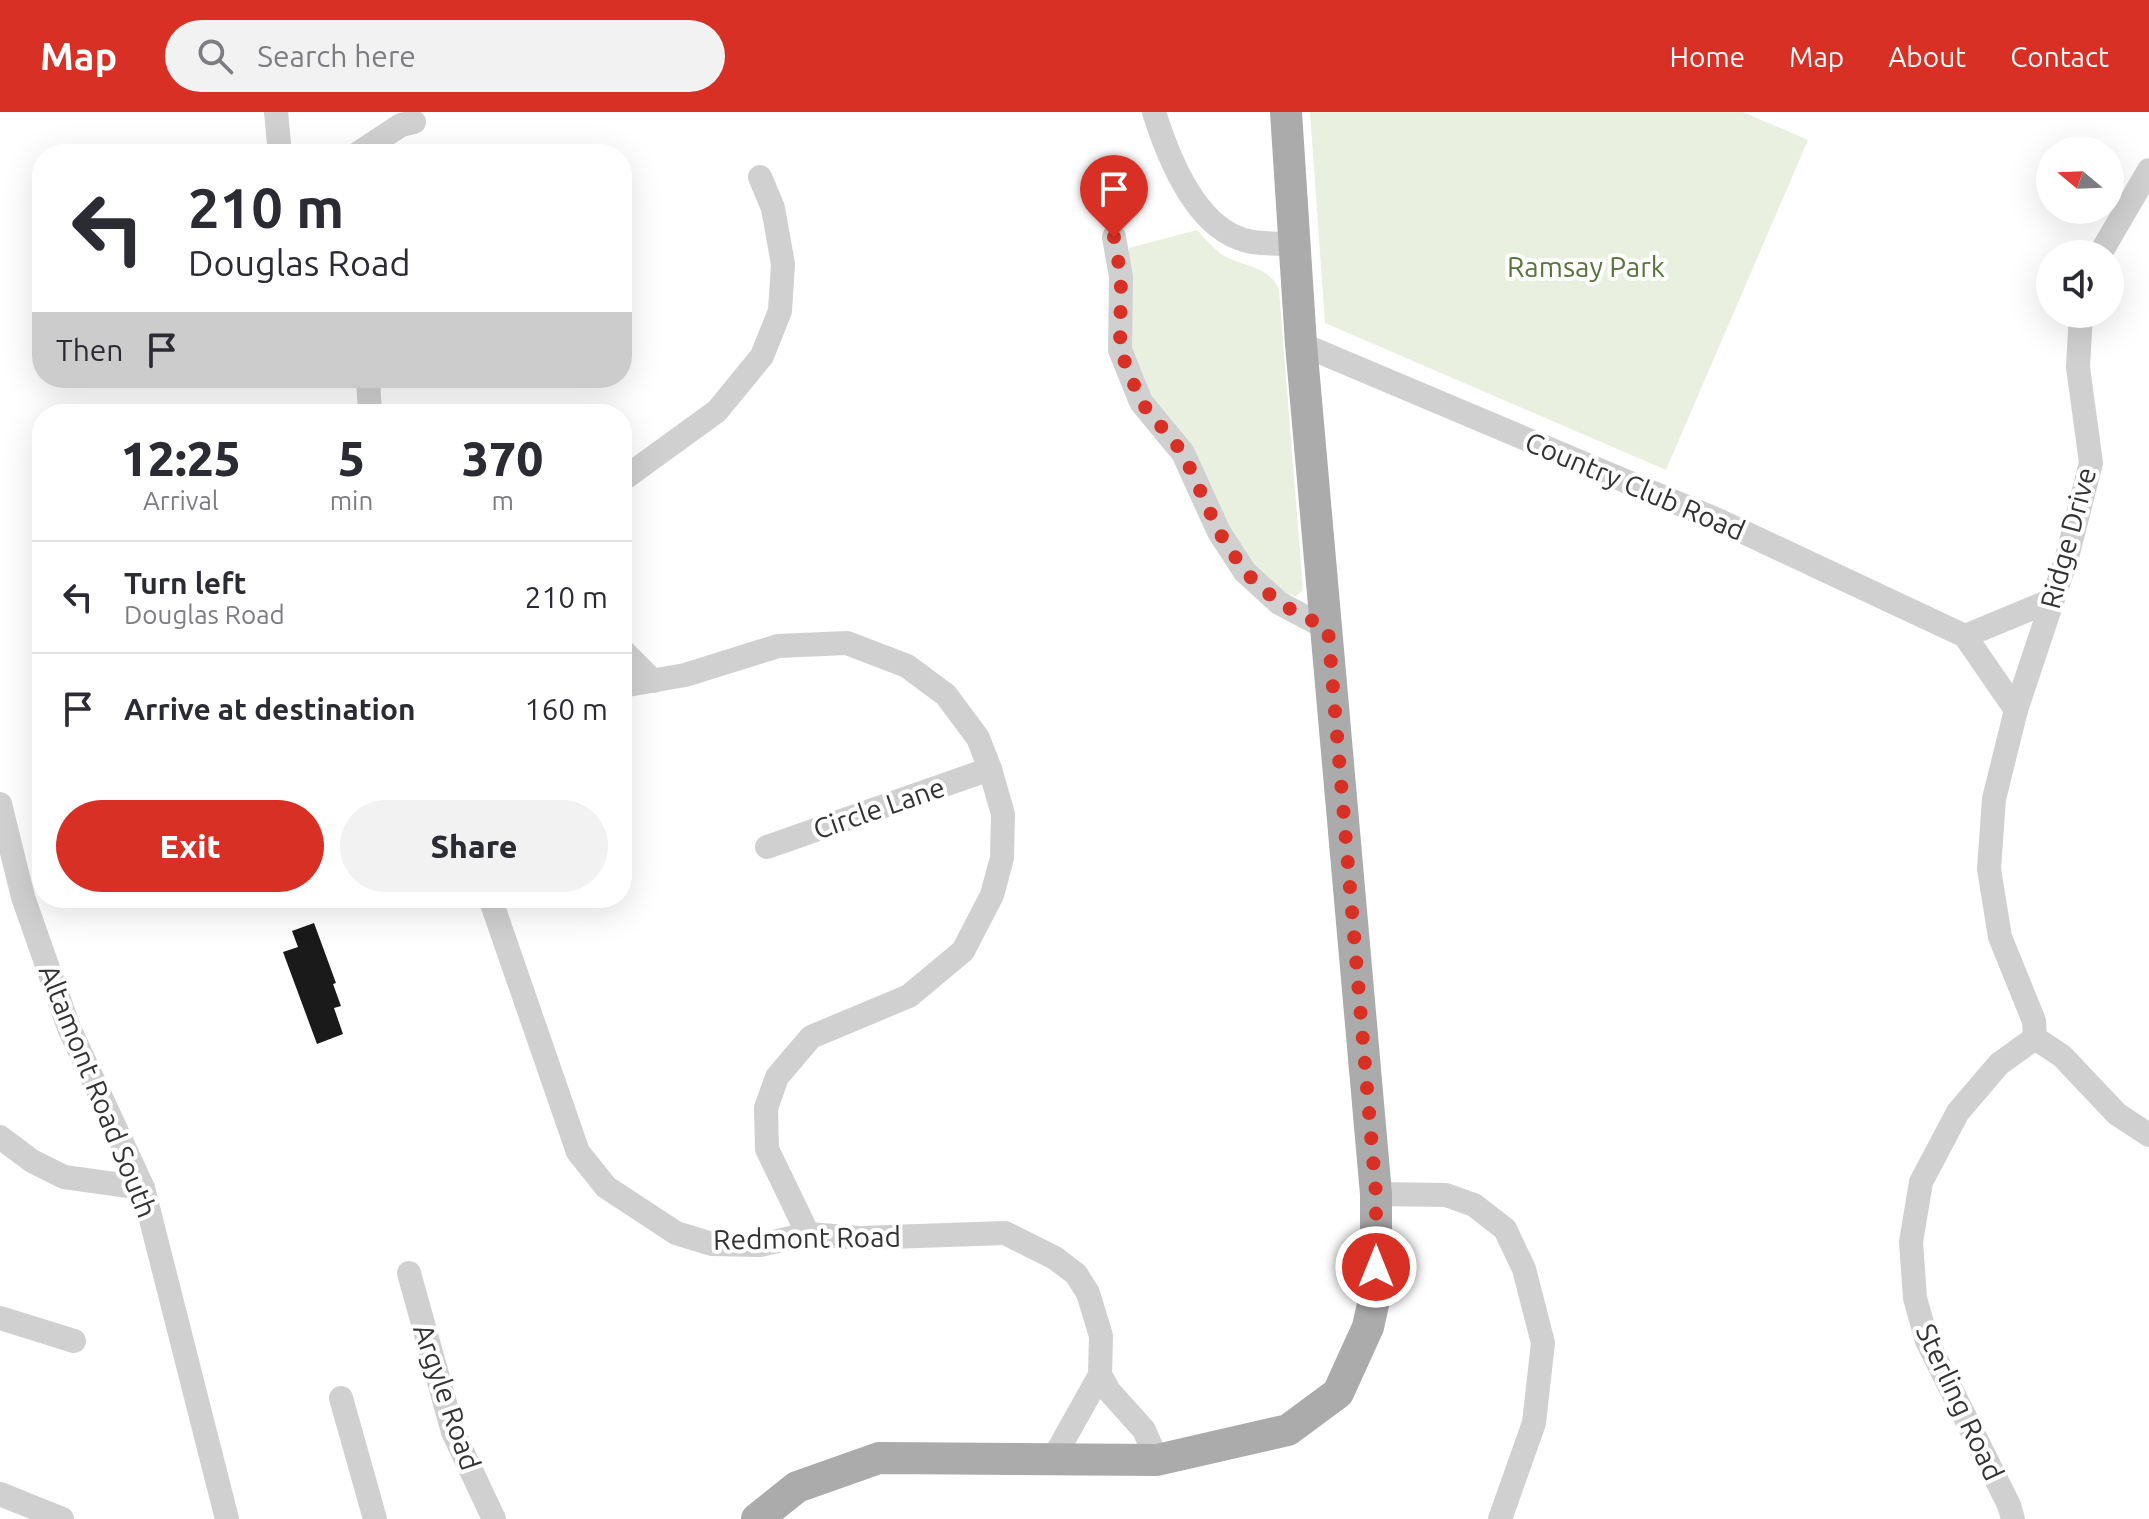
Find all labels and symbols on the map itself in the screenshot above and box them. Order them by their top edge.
north arrow [2036,136,2124,224]
pin [1080,155,1148,237]
park label: Ramsay Park [1507,251,1665,282]
street label: Country Club Road [1521,425,1750,546]
street label: Ridge Drive [2034,464,2101,612]
street label: Circle Lane [809,771,949,844]
street label: Altamont Road South [34,960,163,1222]
street label: Redmont Road [713,1220,901,1255]
position arrow [1334,1225,1418,1309]
street label: Sterling Road [1911,1319,2010,1485]
street label: Argyle Road [408,1320,487,1474]

